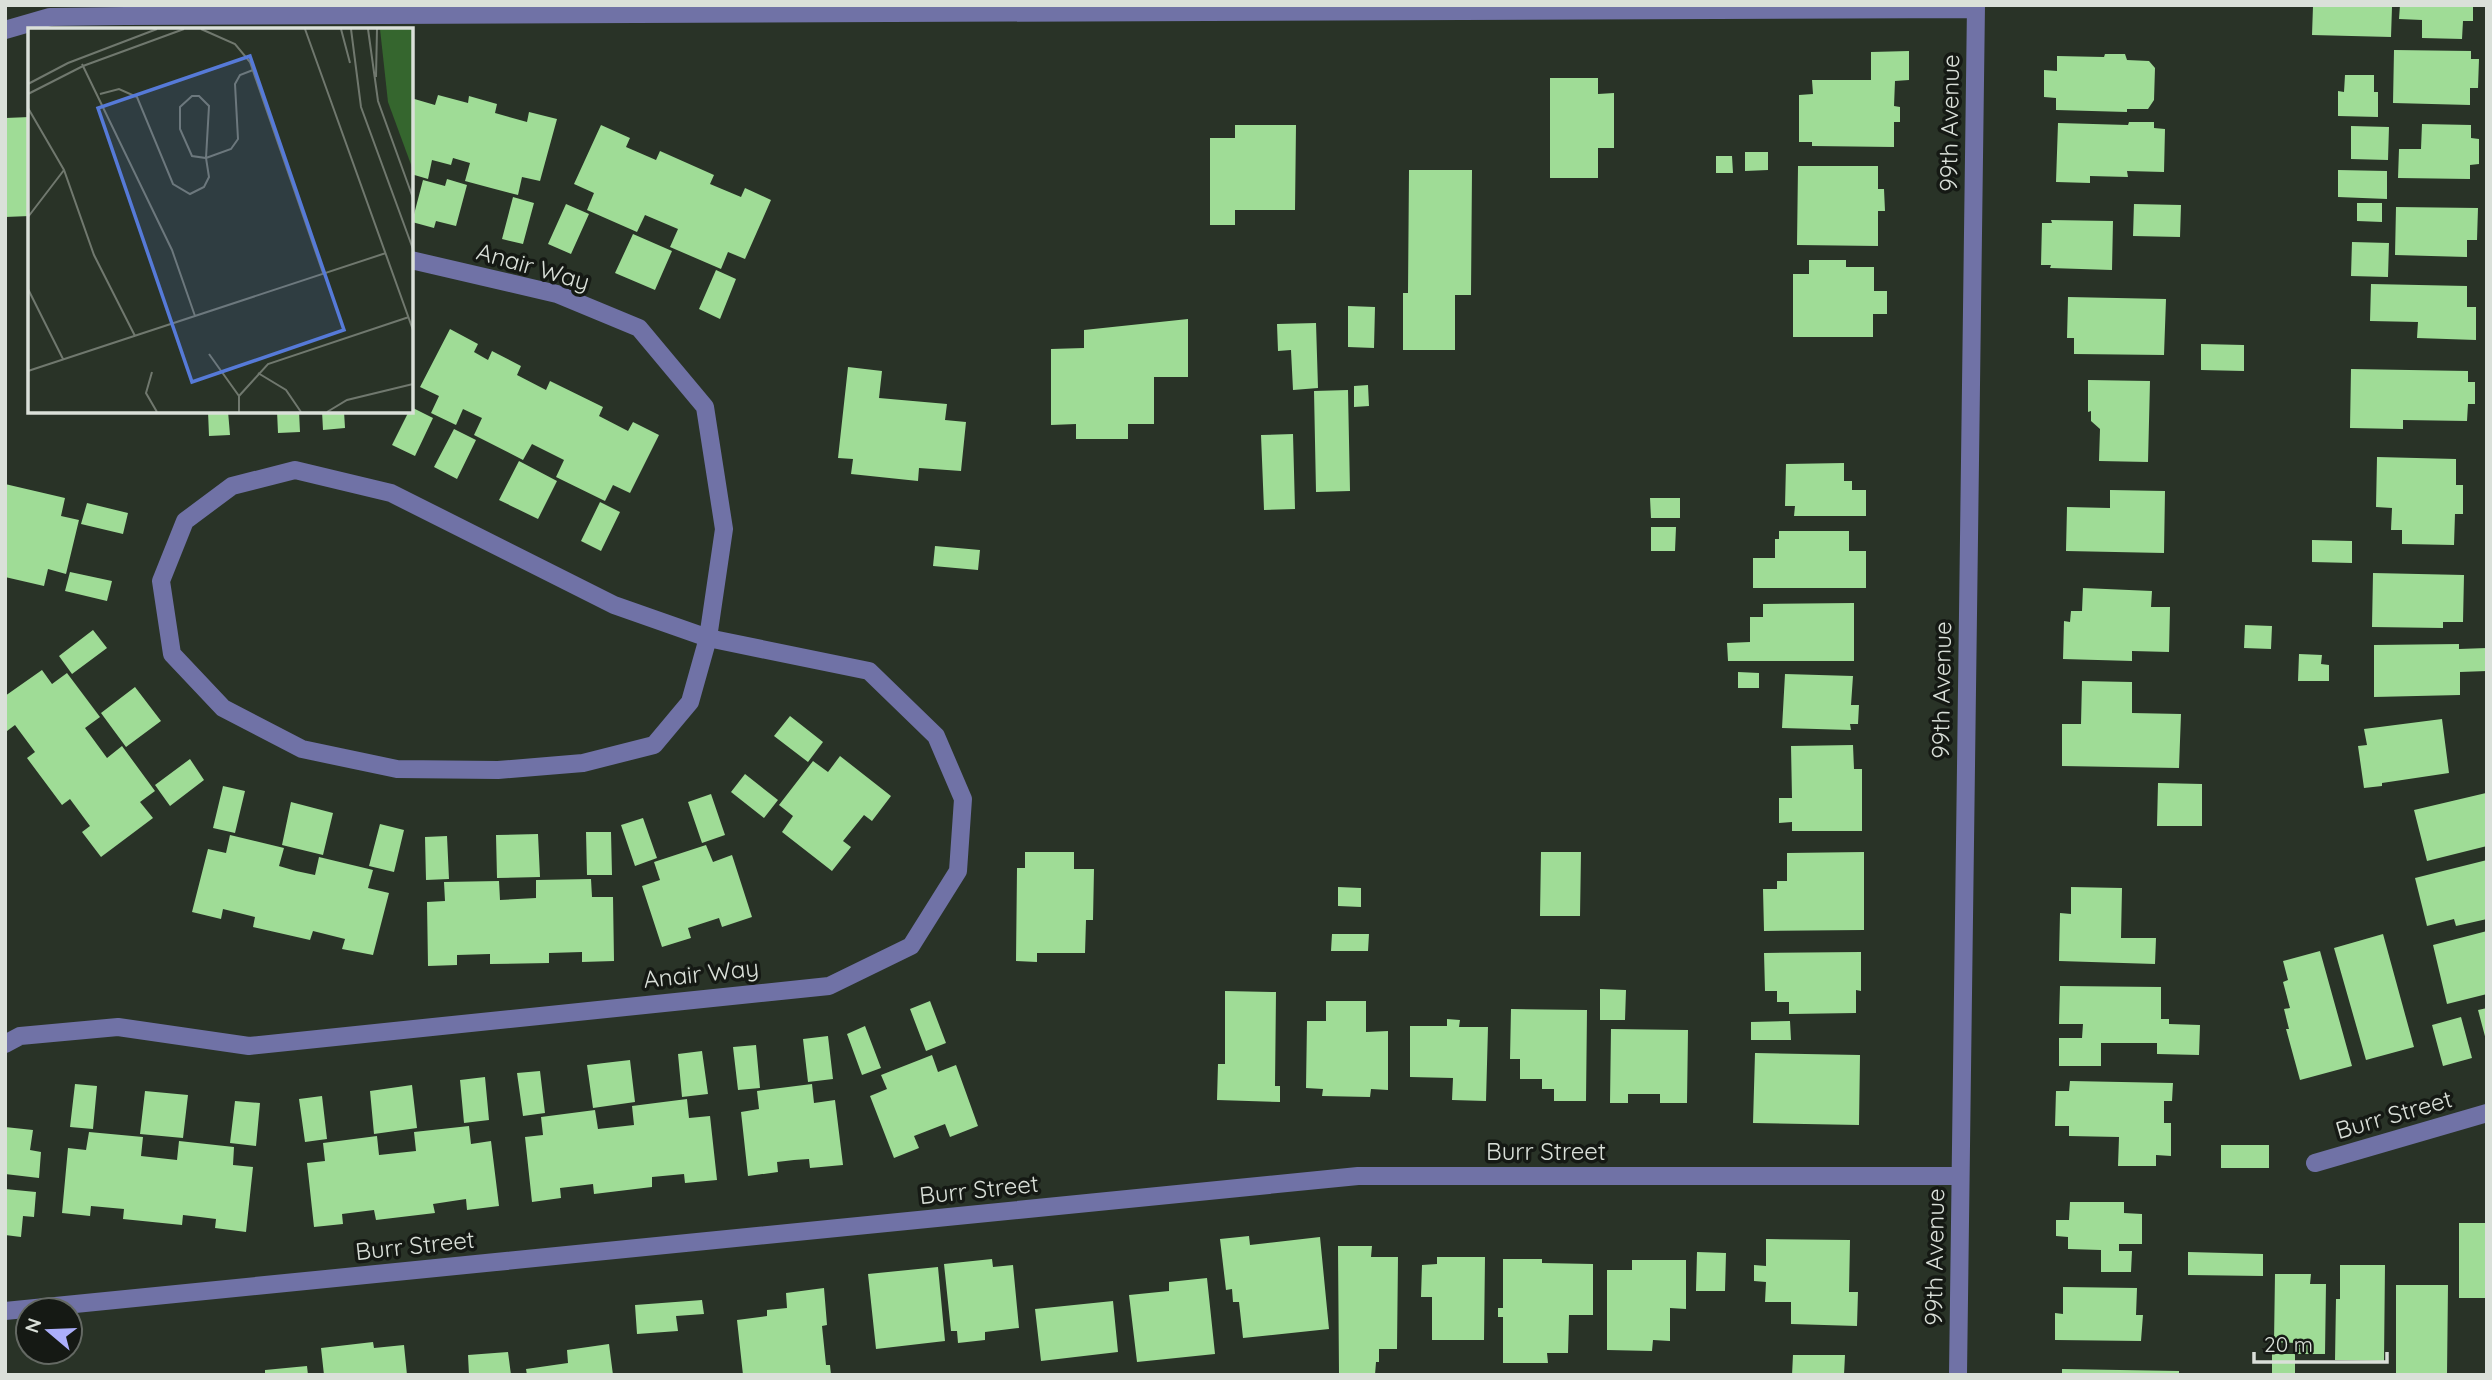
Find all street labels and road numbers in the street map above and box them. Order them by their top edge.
street label: 99th Avenue [1933,54,1965,192]
street label: Anair Way [473,236,593,296]
street label: 99th Avenue [1925,621,1957,759]
street label: Anair Way [642,952,760,994]
street label: Burr Street [2332,1083,2455,1145]
street label: Burr Street [1486,1136,1606,1166]
street label: Burr Street [918,1168,1040,1210]
street label: 99th Avenue [1918,1188,1950,1326]
street label: Burr Street [354,1224,476,1266]

